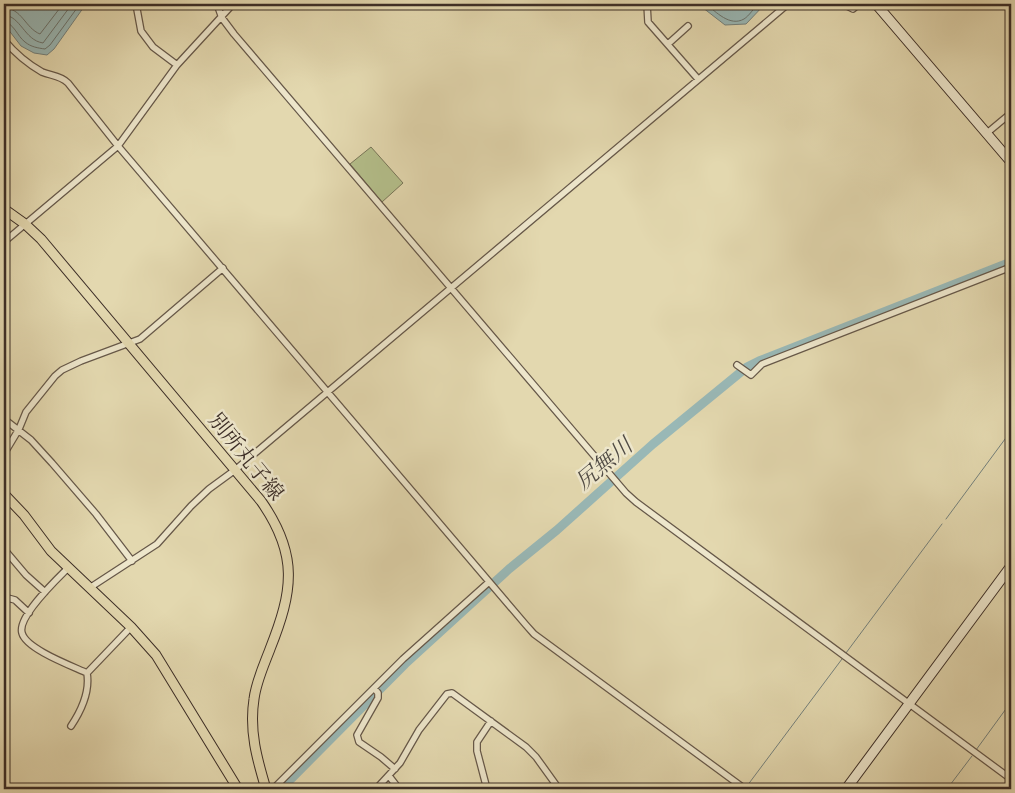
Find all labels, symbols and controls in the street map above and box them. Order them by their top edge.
street label: 別所丸子線 [202,408,290,506]
water label: 尻無川 [570,431,640,496]

